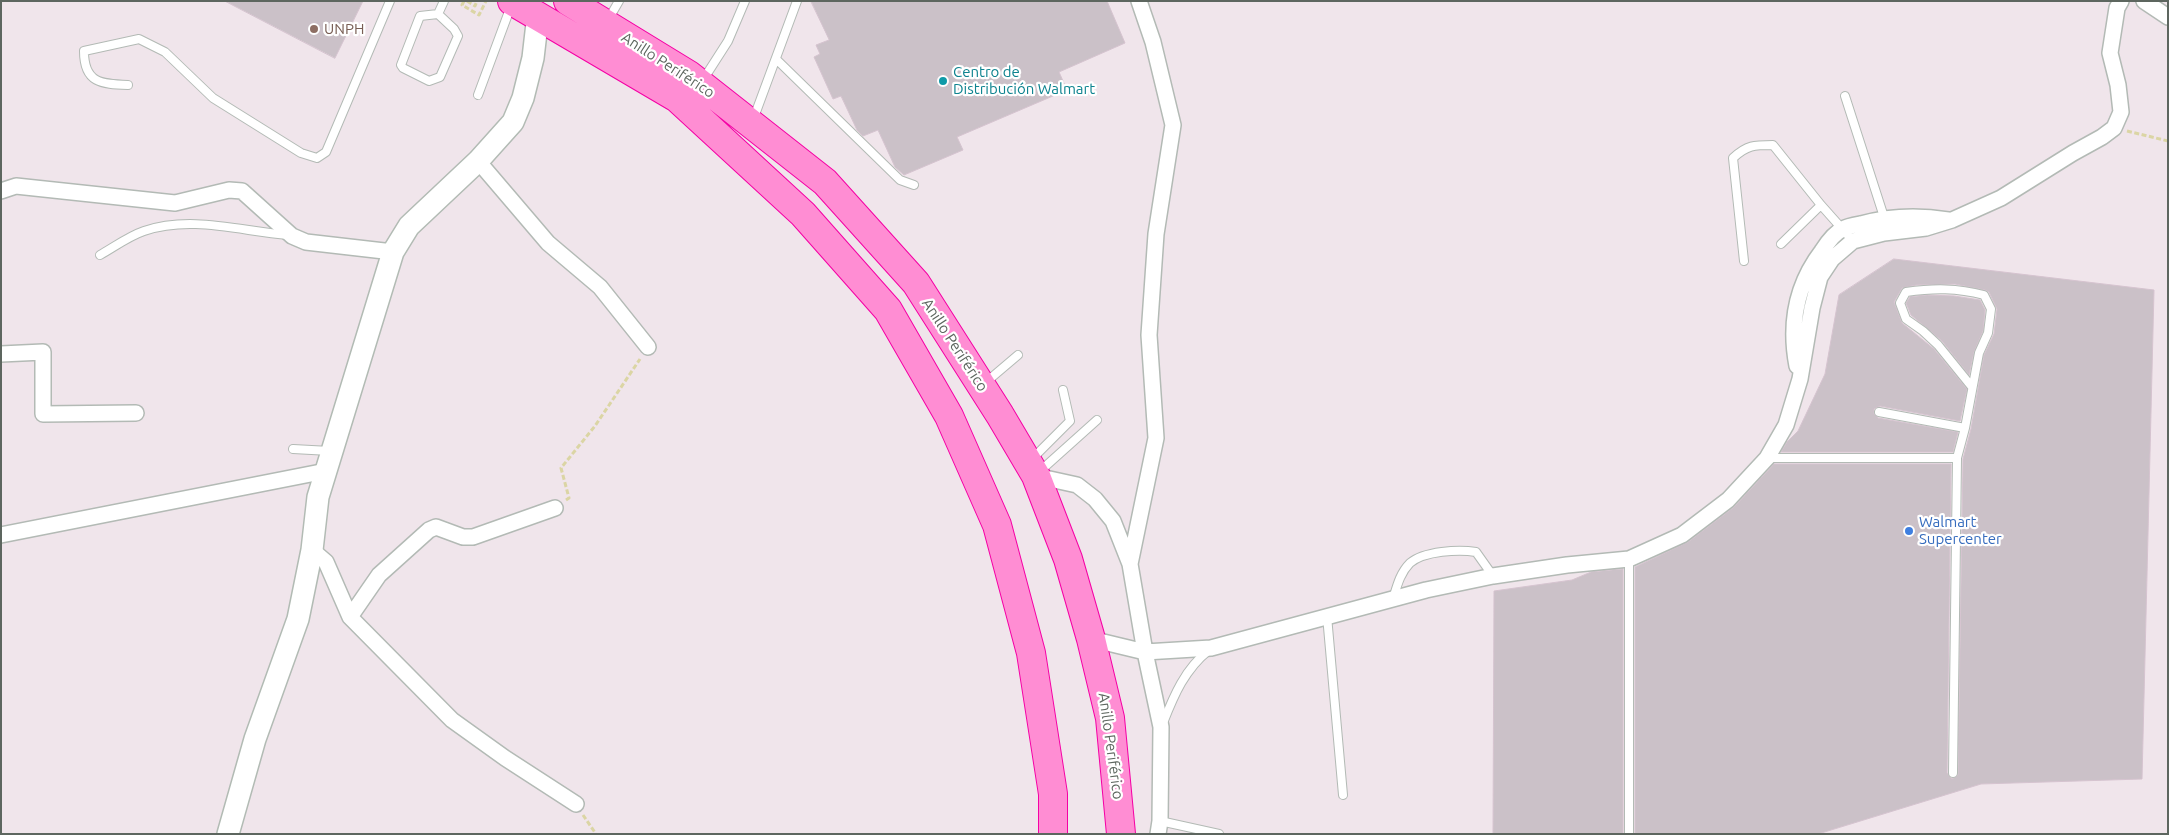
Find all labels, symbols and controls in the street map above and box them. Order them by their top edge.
place label: UNPH [324,20,364,38]
marker: UNPH [308,23,320,35]
street label: Anillo Periférico [618,28,718,102]
place label: Centro de Distribución Walmart [953,63,1095,98]
marker: Centro de Distribución Walmart [937,75,949,87]
street label: Anillo Periférico [918,295,992,395]
place label: Walmart Supercenter [1919,513,2002,548]
marker: Walmart Supercenter [1903,525,1915,537]
street label: Anillo Periférico [1095,692,1127,800]

